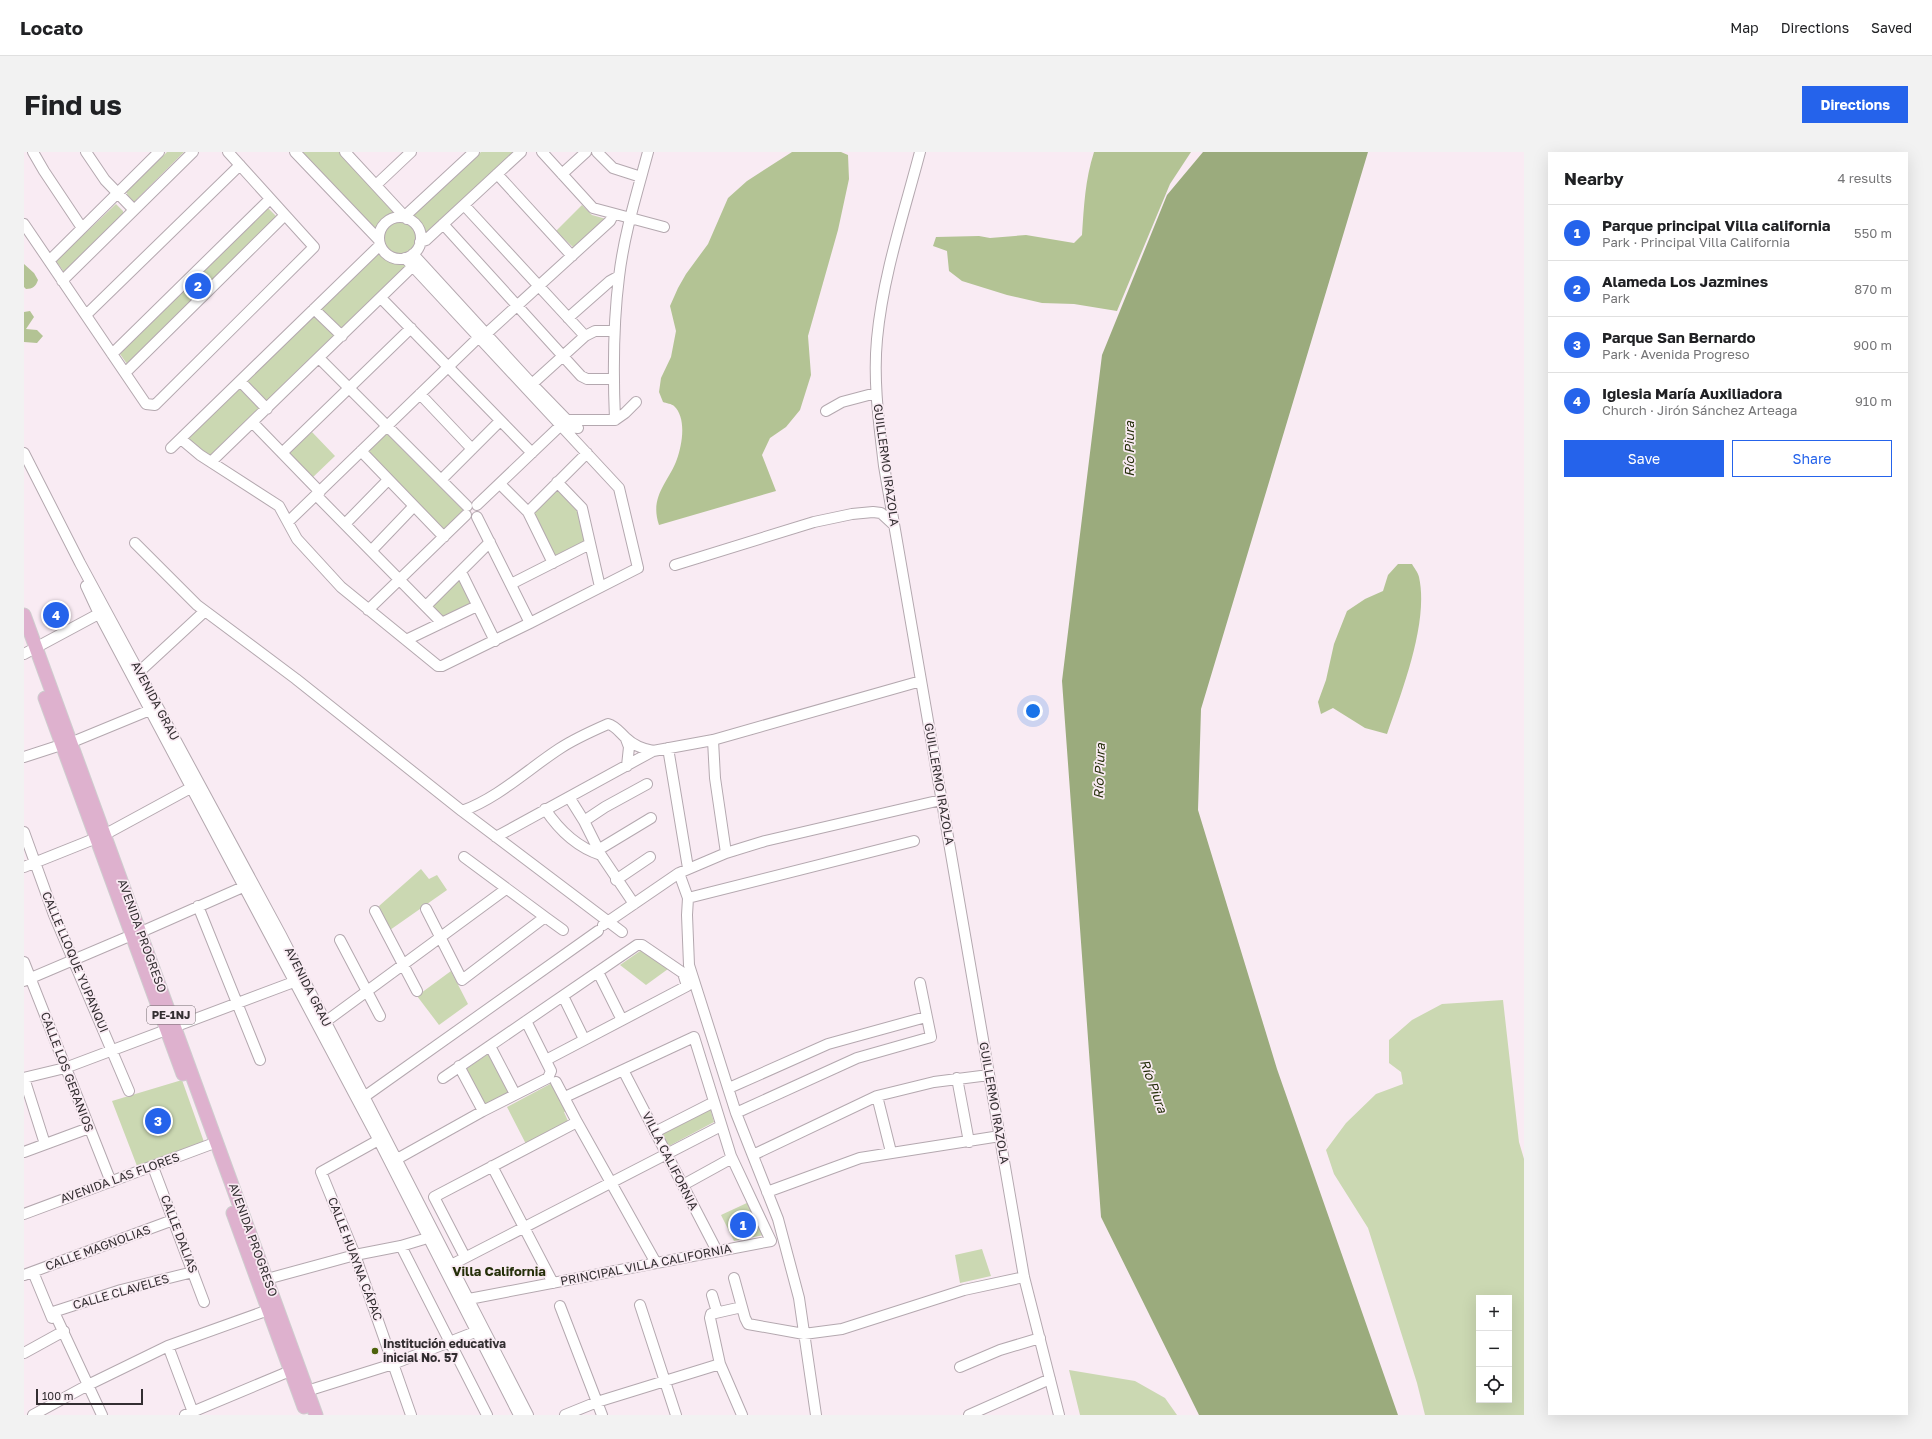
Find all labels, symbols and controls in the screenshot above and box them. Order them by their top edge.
text: Locato [20,16,83,39]
text: Map [1730,19,1759,36]
text: Directions [1781,19,1849,36]
text: Saved [1871,19,1912,36]
button: Directions [1802,86,1908,123]
text: Find us [24,88,122,121]
text: Nearby [1564,168,1624,189]
text: 4 results [1838,170,1892,186]
text: Parque principal Villa california [1602,216,1830,234]
text: 1 [1574,225,1580,241]
text: 550 m [1854,225,1892,241]
text: Park · Principal Villa California [1602,234,1790,250]
pin: 2 [185,271,211,301]
text: Alameda Los Jazmines [1602,272,1768,290]
text: 2 [1573,281,1581,297]
text: 870 m [1854,281,1892,297]
text: Park [1602,290,1630,306]
text: Parque San Bernardo [1602,328,1755,346]
text: 3 [1573,337,1581,353]
text: 900 m [1853,337,1892,353]
text: Park · Avenida Progreso [1602,346,1750,362]
text: Iglesia María Auxiliadora [1602,384,1782,402]
text: 4 [1573,393,1581,409]
text: 910 m [1855,393,1892,409]
text: Church · Jirón Sánchez Arteaga [1602,402,1797,418]
street label: GUILLERMO IRAZOLA [870,403,903,527]
water label: Río Piura [1121,421,1137,477]
button: Save [1564,440,1724,477]
button: Share [1732,440,1892,477]
pin: 4 [43,600,69,630]
street label: AVENIDA GRAU [128,659,183,743]
your location [1023,701,1043,721]
street label: GUILLERMO IRAZOLA [921,722,958,846]
water label: Río Piura [1090,742,1108,799]
street label: AVENIDA PROGRESO [115,877,170,995]
street label: CALLE LLOQUE YUPANQUI [39,889,112,1035]
street label: AVENIDA GRAU [282,944,335,1029]
road number: PE-1NJ [147,1006,195,1024]
street label: CALLE LOS GERANIOS [38,1010,97,1134]
street label: GUILLERMO IRAZOLA [976,1041,1013,1165]
water label: Río Piura [1137,1057,1171,1115]
pin: 3 [145,1106,171,1136]
street label: VILLA CALIFORNIA [639,1109,702,1213]
street label: AVENIDA LAS FLORES [58,1149,182,1206]
street label: AVENIDA PROGRESO [226,1181,281,1299]
street label: CALLE DALIAS [158,1193,201,1275]
street label: CALLE HUAYNA CÁPAC [325,1195,386,1323]
pin: 1 [730,1210,756,1240]
street label: CALLE MAGNOLIAS [43,1221,153,1274]
street label: PRINCIPAL VILLA CALIFORNIA [559,1241,733,1288]
district label: Villa California [452,1263,546,1279]
street label: CALLE CLAVELES [71,1271,171,1312]
map controls [1476,1295,1512,1403]
button: + [1476,1295,1512,1331]
button: − [1476,1331,1512,1367]
place label: Institución educativa inicial No. 57 [383,1336,506,1365]
marker: Institución educativa inicial No. 57 [370,1346,380,1356]
button: locate [1476,1367,1512,1403]
scale bar [36,1387,143,1406]
text: 100 m [42,1389,73,1402]

